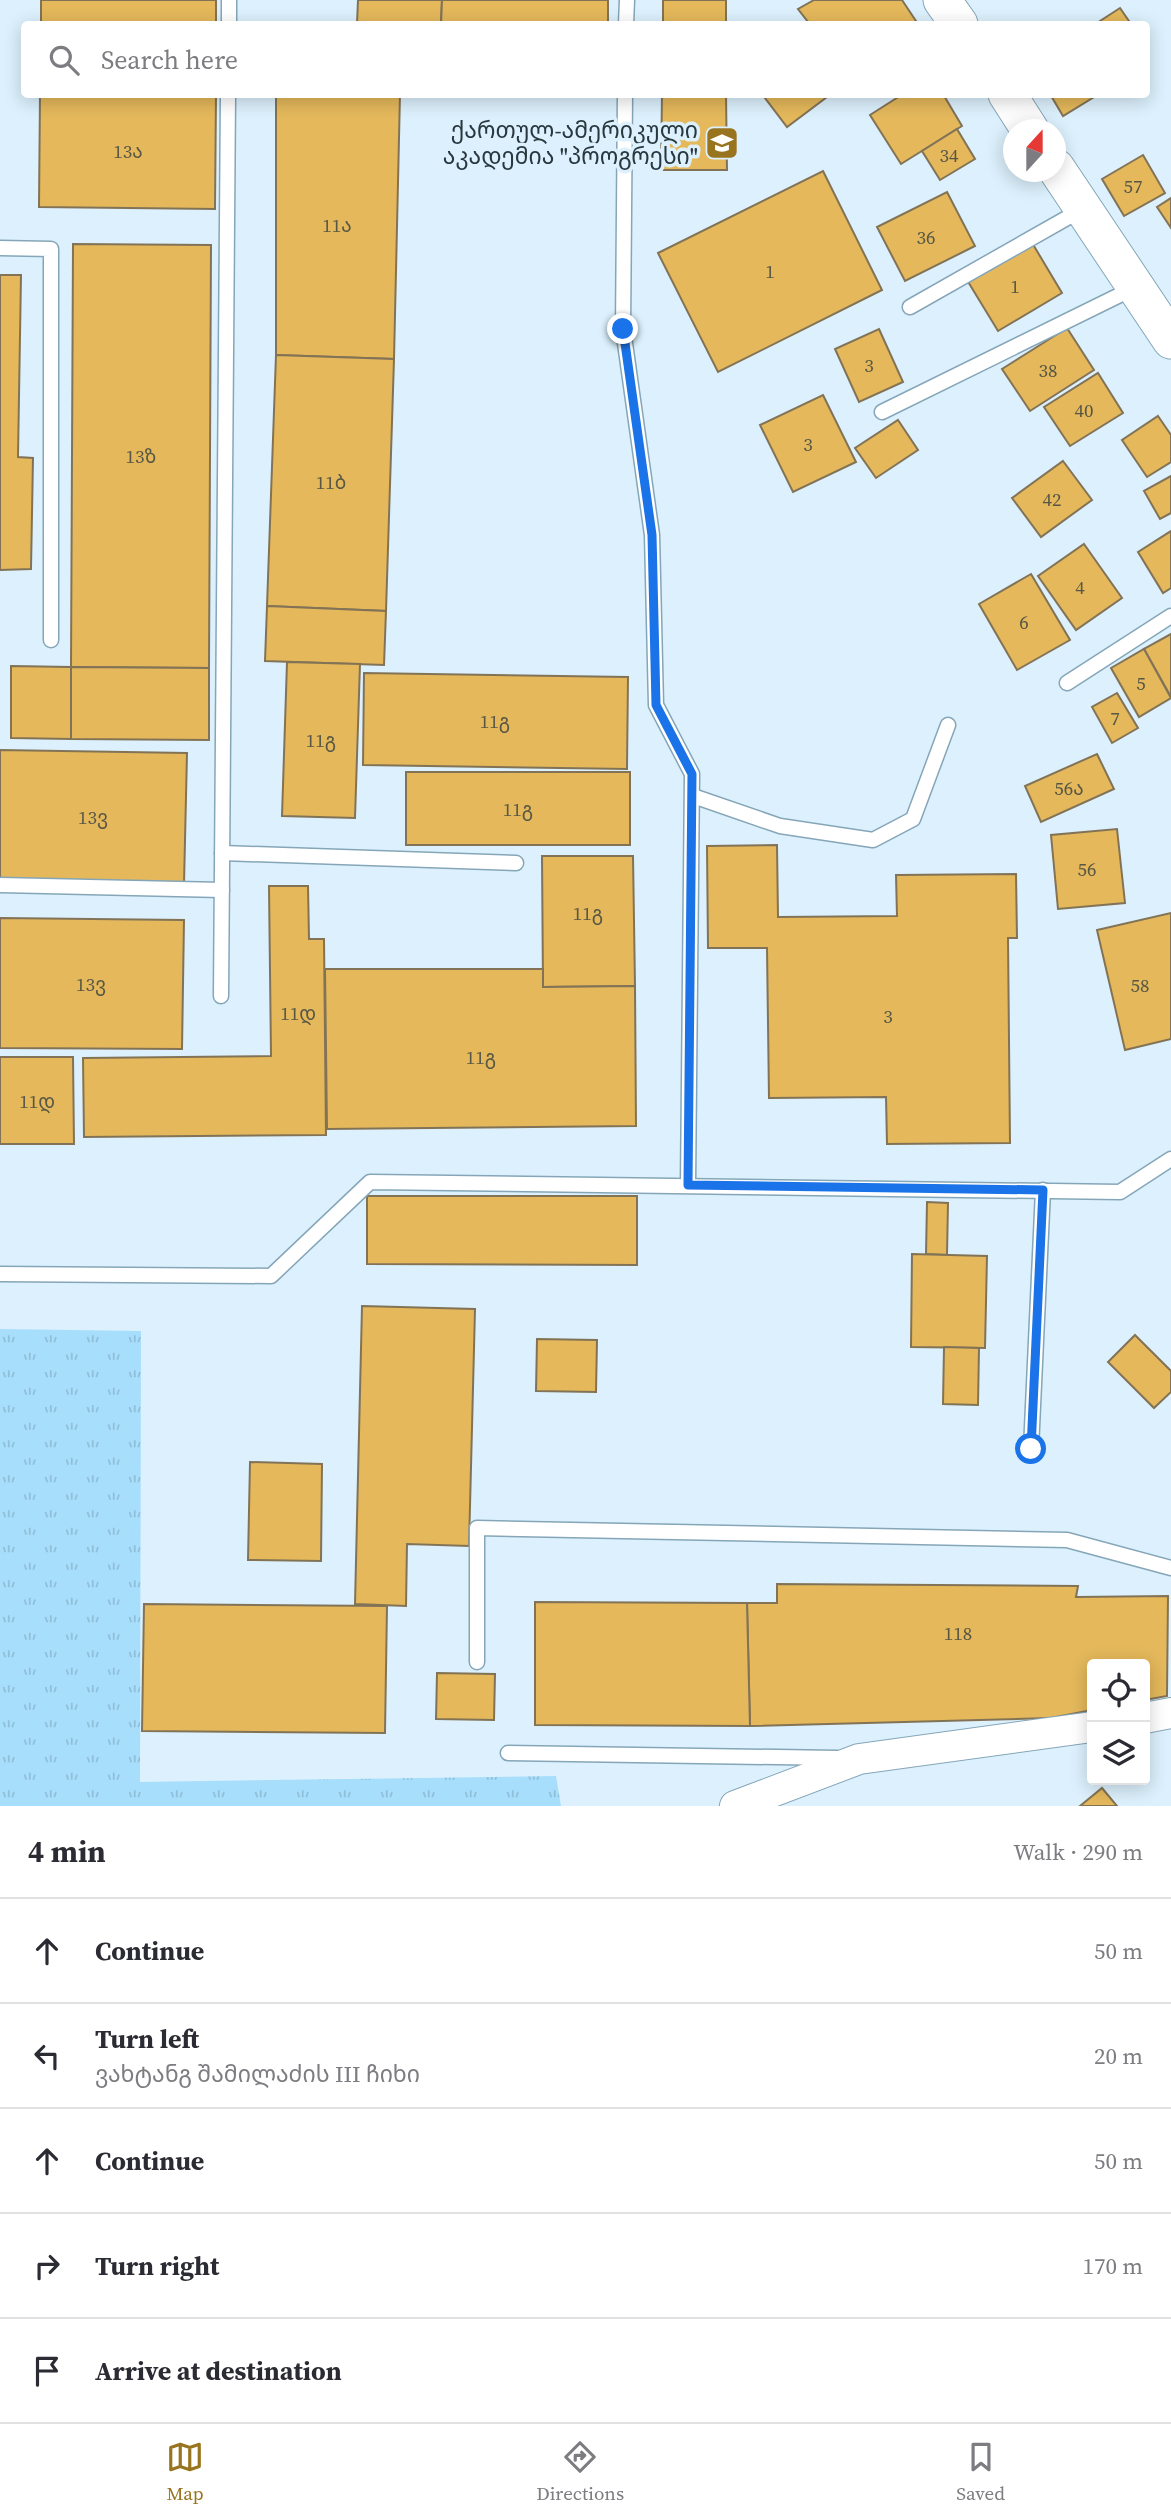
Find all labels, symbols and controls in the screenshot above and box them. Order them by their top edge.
search box [21,21,1150,98]
icon: search [45,41,83,79]
text: Search here [101,42,238,78]
place label: ქართულ-ამერიკული აკადემია "პროგრესი" [443,114,698,172]
north arrow [1003,119,1066,182]
school or university icon: ქართულ-ამერიკული აკადემია "პროგრესი" [703,124,741,162]
house number: 13ა [113,138,143,164]
house number: 34 [939,142,959,168]
house number: 57 [1123,173,1143,199]
house number: 11ა [322,212,352,238]
house number: 36 [916,224,936,250]
house number: 1 [765,258,775,284]
house number: 1 [1010,273,1020,299]
route end [607,313,638,344]
house number: 3 [864,352,874,378]
house number: 38 [1038,357,1058,383]
house number: 40 [1074,397,1094,423]
house number: 3 [803,431,813,457]
house number: 13ზ [126,443,156,469]
house number: 11ბ [316,469,346,495]
house number: 42 [1042,486,1062,512]
house number: 4 [1075,574,1085,600]
house number: 6 [1019,609,1029,635]
house number: 5 [1136,670,1146,696]
house number: 7 [1110,705,1120,731]
house number: 11გ [480,708,510,734]
house number: 11გ [306,727,336,753]
house number: 56ა [1054,775,1084,801]
house number: 11გ [503,796,533,822]
house number: 13ვ [78,804,108,830]
house number: 56 [1077,856,1097,882]
house number: 11გ [573,900,603,926]
house number: 13ვ [76,971,106,997]
house number: 58 [1130,972,1150,998]
house number: 11დ [280,1000,316,1026]
house number: 3 [883,1003,893,1029]
house number: 11გ [466,1044,496,1070]
house number: 11დ [19,1088,55,1114]
route start [1015,1433,1046,1464]
house number: 118 [944,1620,972,1646]
map controls [1087,1659,1150,1785]
button: locate [1087,1659,1150,1722]
button: layers [1087,1722,1150,1785]
text: 4 min [28,1831,106,1872]
text: Walk · 290 m [1013,1836,1143,1868]
icon: ahead [28,1932,66,1970]
text: Continue [95,1933,204,1969]
text: 50 m [1094,1935,1143,1967]
text: Turn left [95,2021,199,2057]
icon: left [28,2037,66,2075]
text: 20 m [1094,2040,1143,2072]
text: ვახტანგ შამილაძის III ჩიხი [95,2058,420,2090]
icon: ahead [28,2142,66,2180]
text: Continue [95,2143,204,2179]
text: 50 m [1094,2145,1143,2177]
icon: right [28,2247,66,2285]
text: Turn right [95,2248,219,2284]
text: 170 m [1082,2250,1143,2282]
icon: arrive [28,2352,66,2390]
text: Arrive at destination [95,2353,342,2389]
tab: Map [166,2438,204,2506]
tab: Directions [536,2438,624,2506]
tab: Saved [956,2438,1005,2506]

